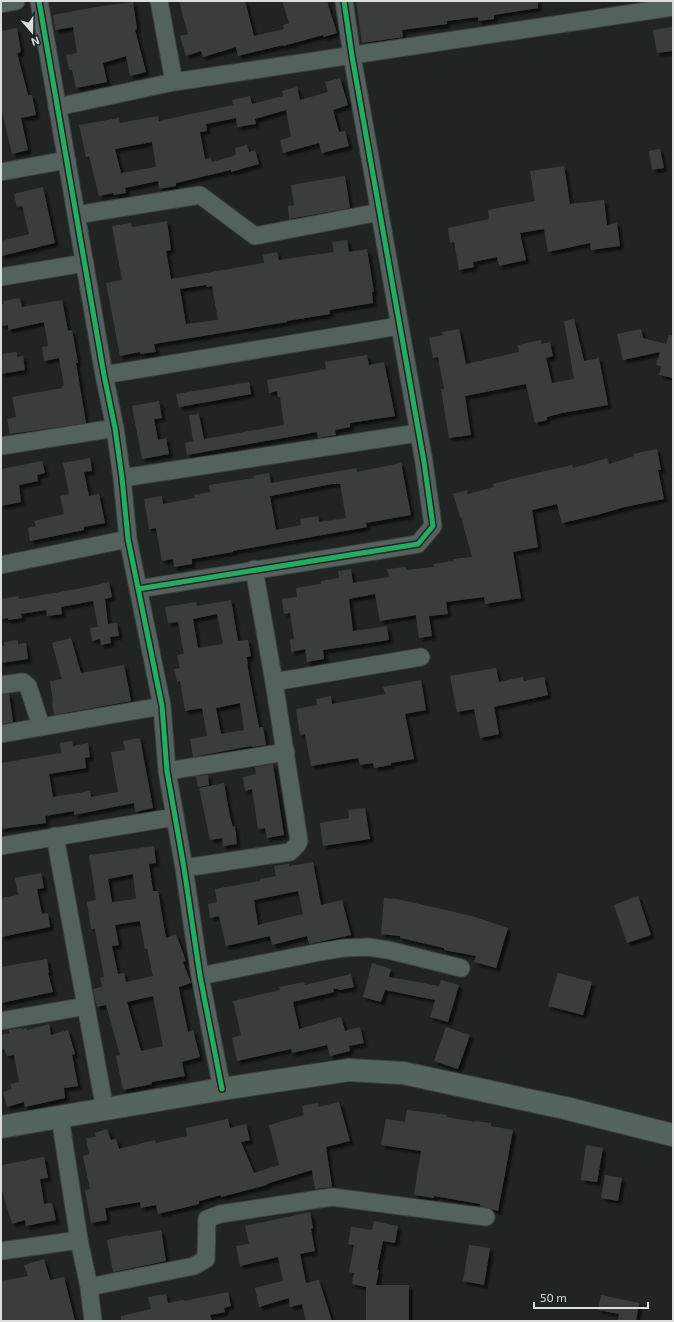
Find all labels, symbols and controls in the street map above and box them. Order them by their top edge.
north arrow [12,12,52,52]
text: N [30,34,42,49]
scale bar [534,1284,648,1310]
text: 50 m [540,1290,567,1304]

